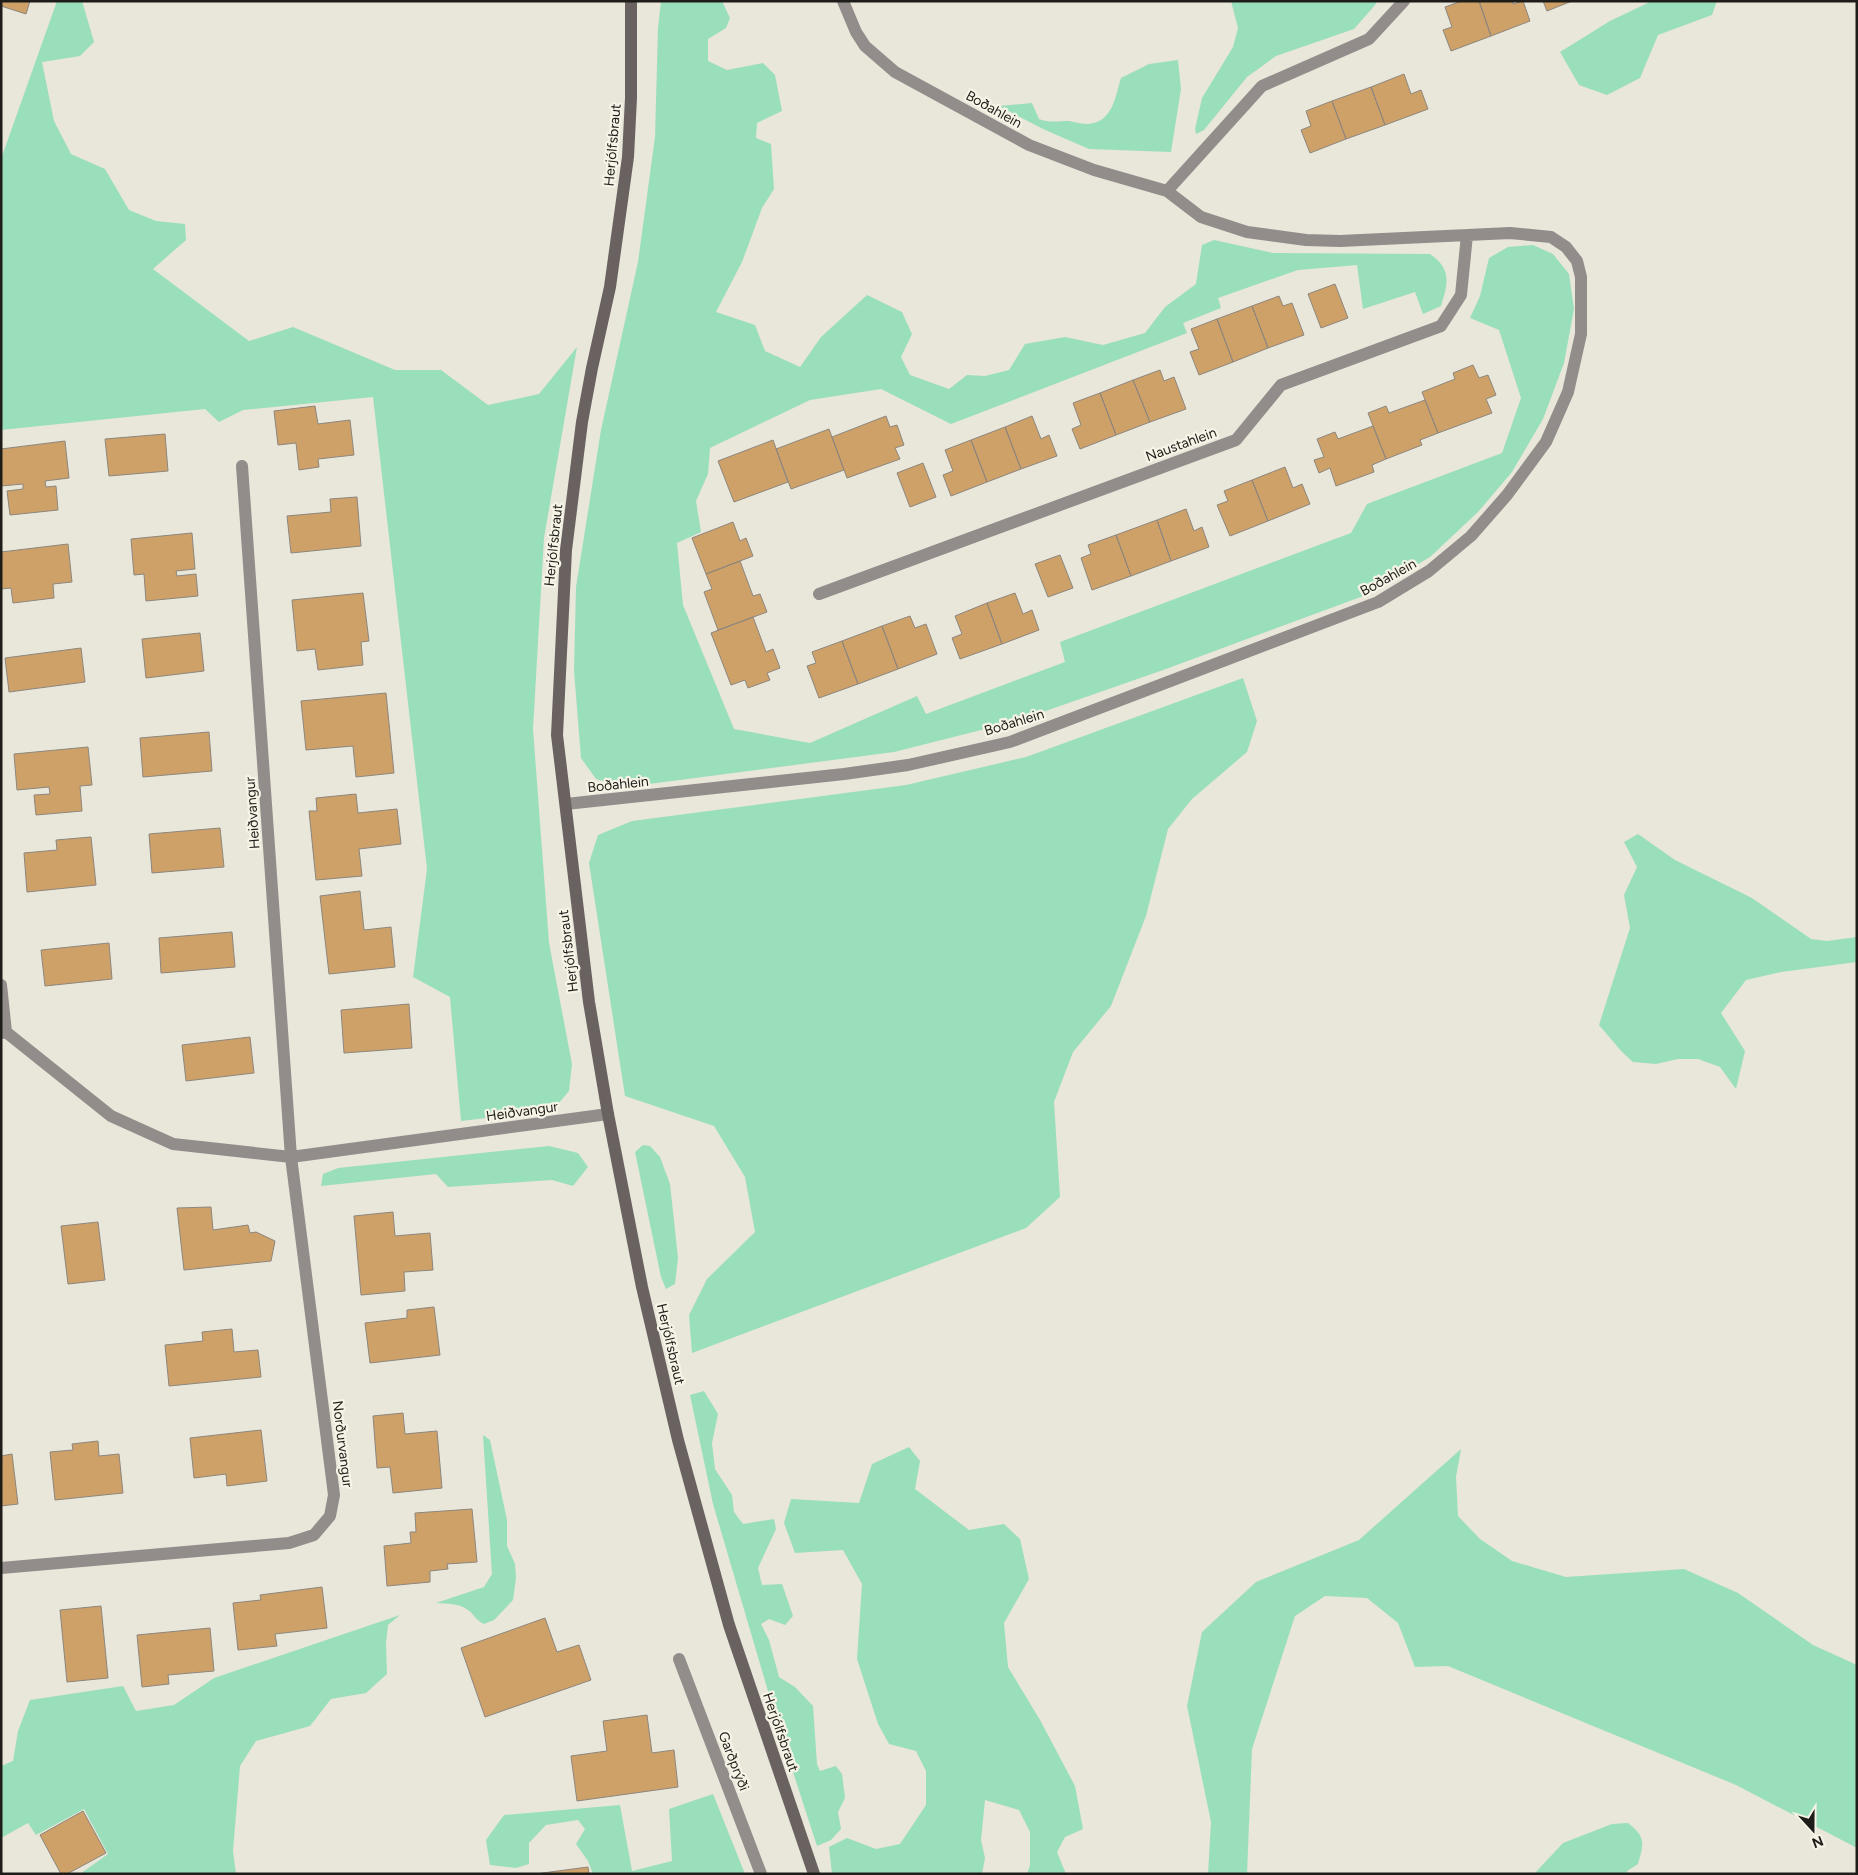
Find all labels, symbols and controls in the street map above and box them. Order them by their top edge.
street label: Boðahlein [963,87,1025,132]
street label: Herjólfsbraut [600,103,625,187]
street label: Naustahlein [1143,424,1219,465]
street label: Herjólfsbraut [541,503,566,587]
street label: Boðahlein [1357,555,1419,600]
street label: Boðahlein [982,705,1046,740]
street label: Boðahlein [587,773,650,796]
street label: Heiðvangur [241,776,264,850]
street label: Herjólfsbraut [555,909,582,993]
street label: Heiðvangur [485,1098,559,1125]
street label: Herjólfsbraut [653,1302,688,1386]
street label: Norðurvangur [329,1400,356,1489]
street label: Herjólfsbraut [759,1690,802,1774]
street label: Garðprýði [714,1729,753,1793]
north arrow [1788,1805,1838,1855]
text: N [1809,1832,1826,1852]

